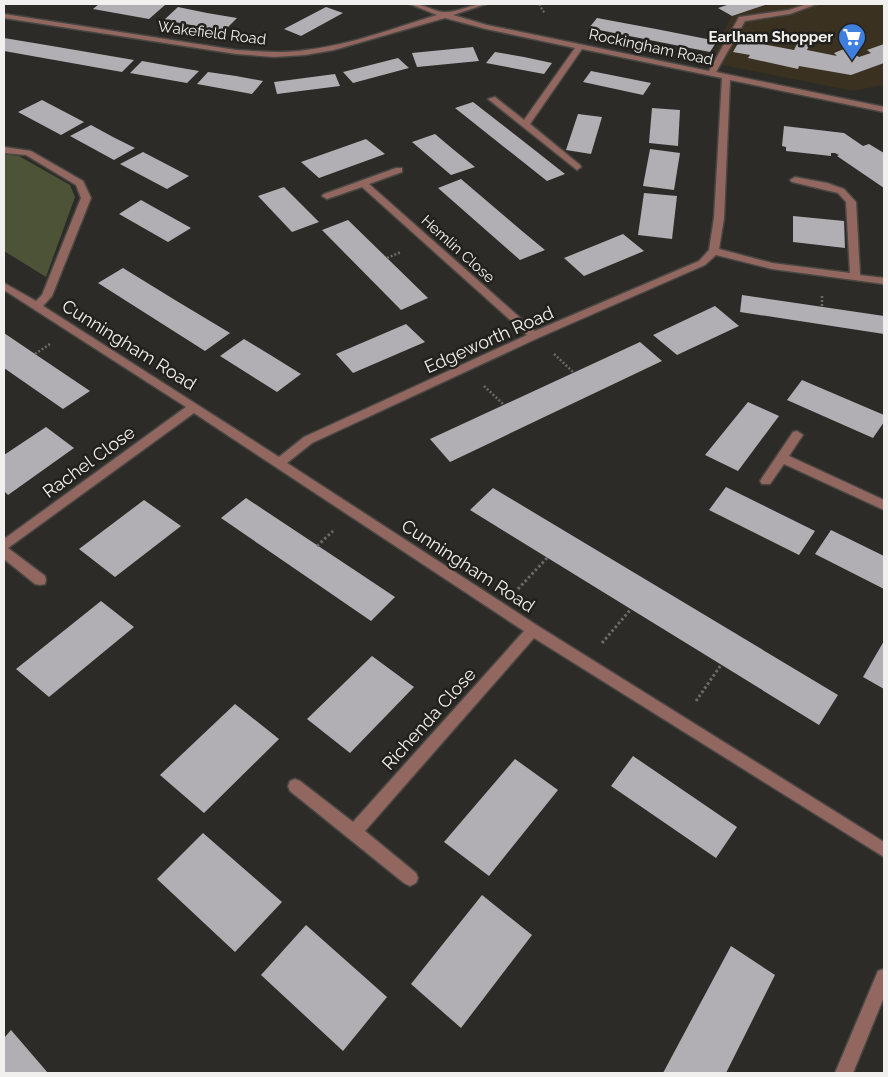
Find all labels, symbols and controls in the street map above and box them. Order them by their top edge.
street label: Wakefield Road [157,17,267,49]
supermarket icon: Earlham Shopper [837,22,867,61]
street label: Rockingham Road [587,25,715,69]
place label: Earlham Shopper [708,28,833,46]
street label: Hemlin Close [417,211,499,287]
street label: Cunningham Road [58,295,200,394]
street label: Edgeworth Road [421,302,557,377]
street label: Rachel Close [39,421,139,502]
street label: Cunningham Road [398,515,539,616]
street label: Richenda Close [377,663,480,774]

